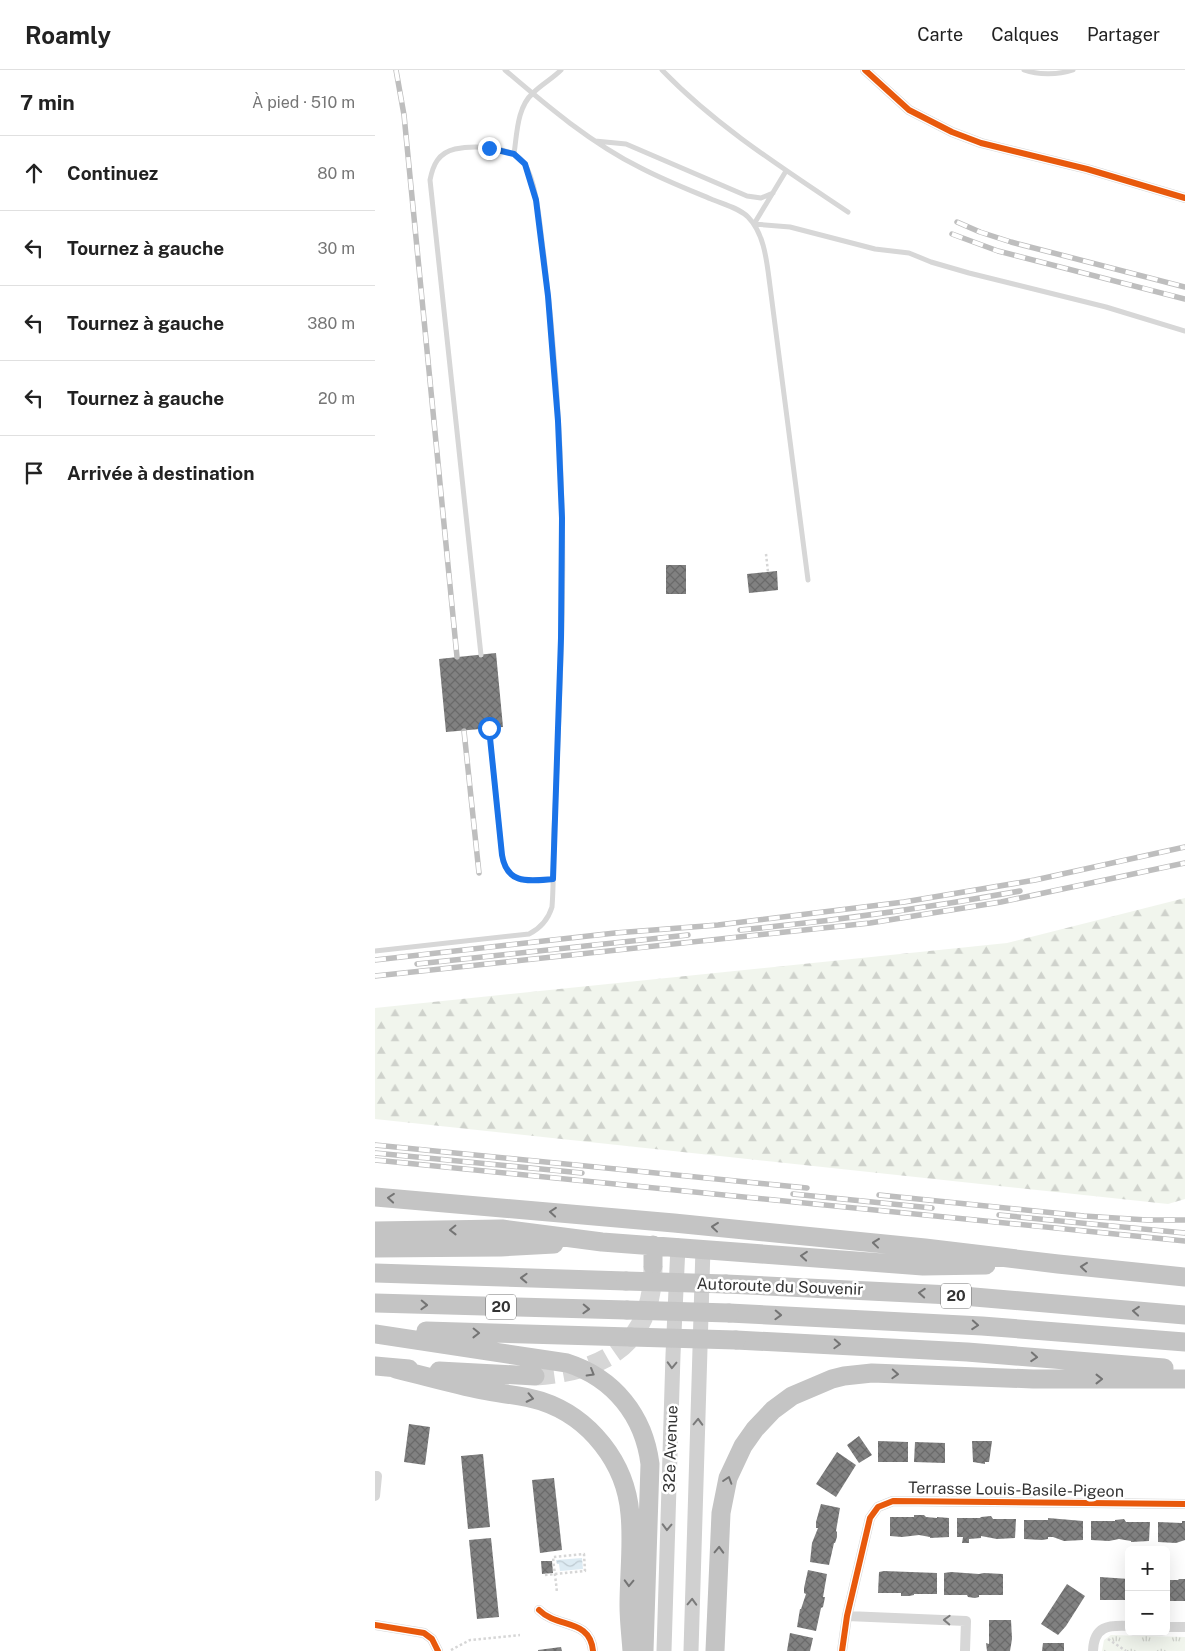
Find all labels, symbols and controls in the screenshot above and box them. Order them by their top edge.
text: Roamly [25,21,111,49]
text: Carte [917,24,963,45]
text: Calques [991,24,1059,45]
text: Partager [1087,24,1160,45]
text: 7 min [20,90,75,115]
text: À pied · 510 m [252,93,355,112]
route end [478,137,501,160]
icon: ahead [20,159,48,187]
text: Continuez [67,162,158,184]
text: 80 m [317,164,355,183]
icon: left [20,234,48,262]
text: Tournez à gauche [67,237,224,259]
text: 30 m [318,239,355,258]
icon: left [20,309,48,337]
text: Tournez à gauche [67,312,224,334]
text: 380 m [307,314,355,333]
icon: left [20,384,48,412]
text: Tournez à gauche [67,387,224,409]
text: 20 m [318,389,355,408]
icon: arrive [20,459,48,487]
text: Arrivée à destination [67,462,255,484]
route start [478,717,501,740]
one-way arrow [387,1193,395,1204]
one-way arrow [549,1207,557,1218]
one-way arrow [710,1222,718,1233]
one-way arrow [449,1225,456,1235]
one-way arrow [872,1238,880,1249]
one-way arrow [800,1251,808,1262]
one-way arrow [1080,1262,1088,1273]
one-way arrow [520,1272,528,1283]
street label: Autoroute du Souvenir [696,1274,864,1299]
road number: 20 [941,1284,971,1308]
one-way arrow [918,1288,926,1299]
road number: 20 [486,1294,516,1320]
one-way arrow [420,1299,428,1310]
one-way arrow [582,1304,590,1314]
one-way arrow [1132,1306,1140,1317]
one-way arrow [774,1310,782,1320]
one-way arrow [972,1320,980,1331]
one-way arrow [472,1327,480,1338]
one-way arrow [834,1339,842,1349]
one-way arrow [1031,1351,1039,1362]
one-way arrow [667,1362,677,1369]
one-way arrow [586,1367,595,1377]
one-way arrow [891,1368,899,1379]
one-way arrow [1096,1374,1103,1384]
one-way arrow [526,1392,534,1403]
street label: 32e Avenue [659,1405,682,1493]
one-way arrow [692,1418,703,1426]
one-way arrow [722,1476,732,1484]
street label: Terrasse Louis-Basile-Pigeon [908,1478,1124,1501]
one-way arrow [662,1524,672,1532]
one-way arrow [714,1546,724,1554]
map controls [1125,1546,1170,1636]
button: + [1125,1546,1170,1591]
one-way arrow [624,1579,635,1587]
button: − [1125,1591,1170,1636]
one-way arrow [687,1598,698,1606]
one-way arrow [943,1615,951,1625]

